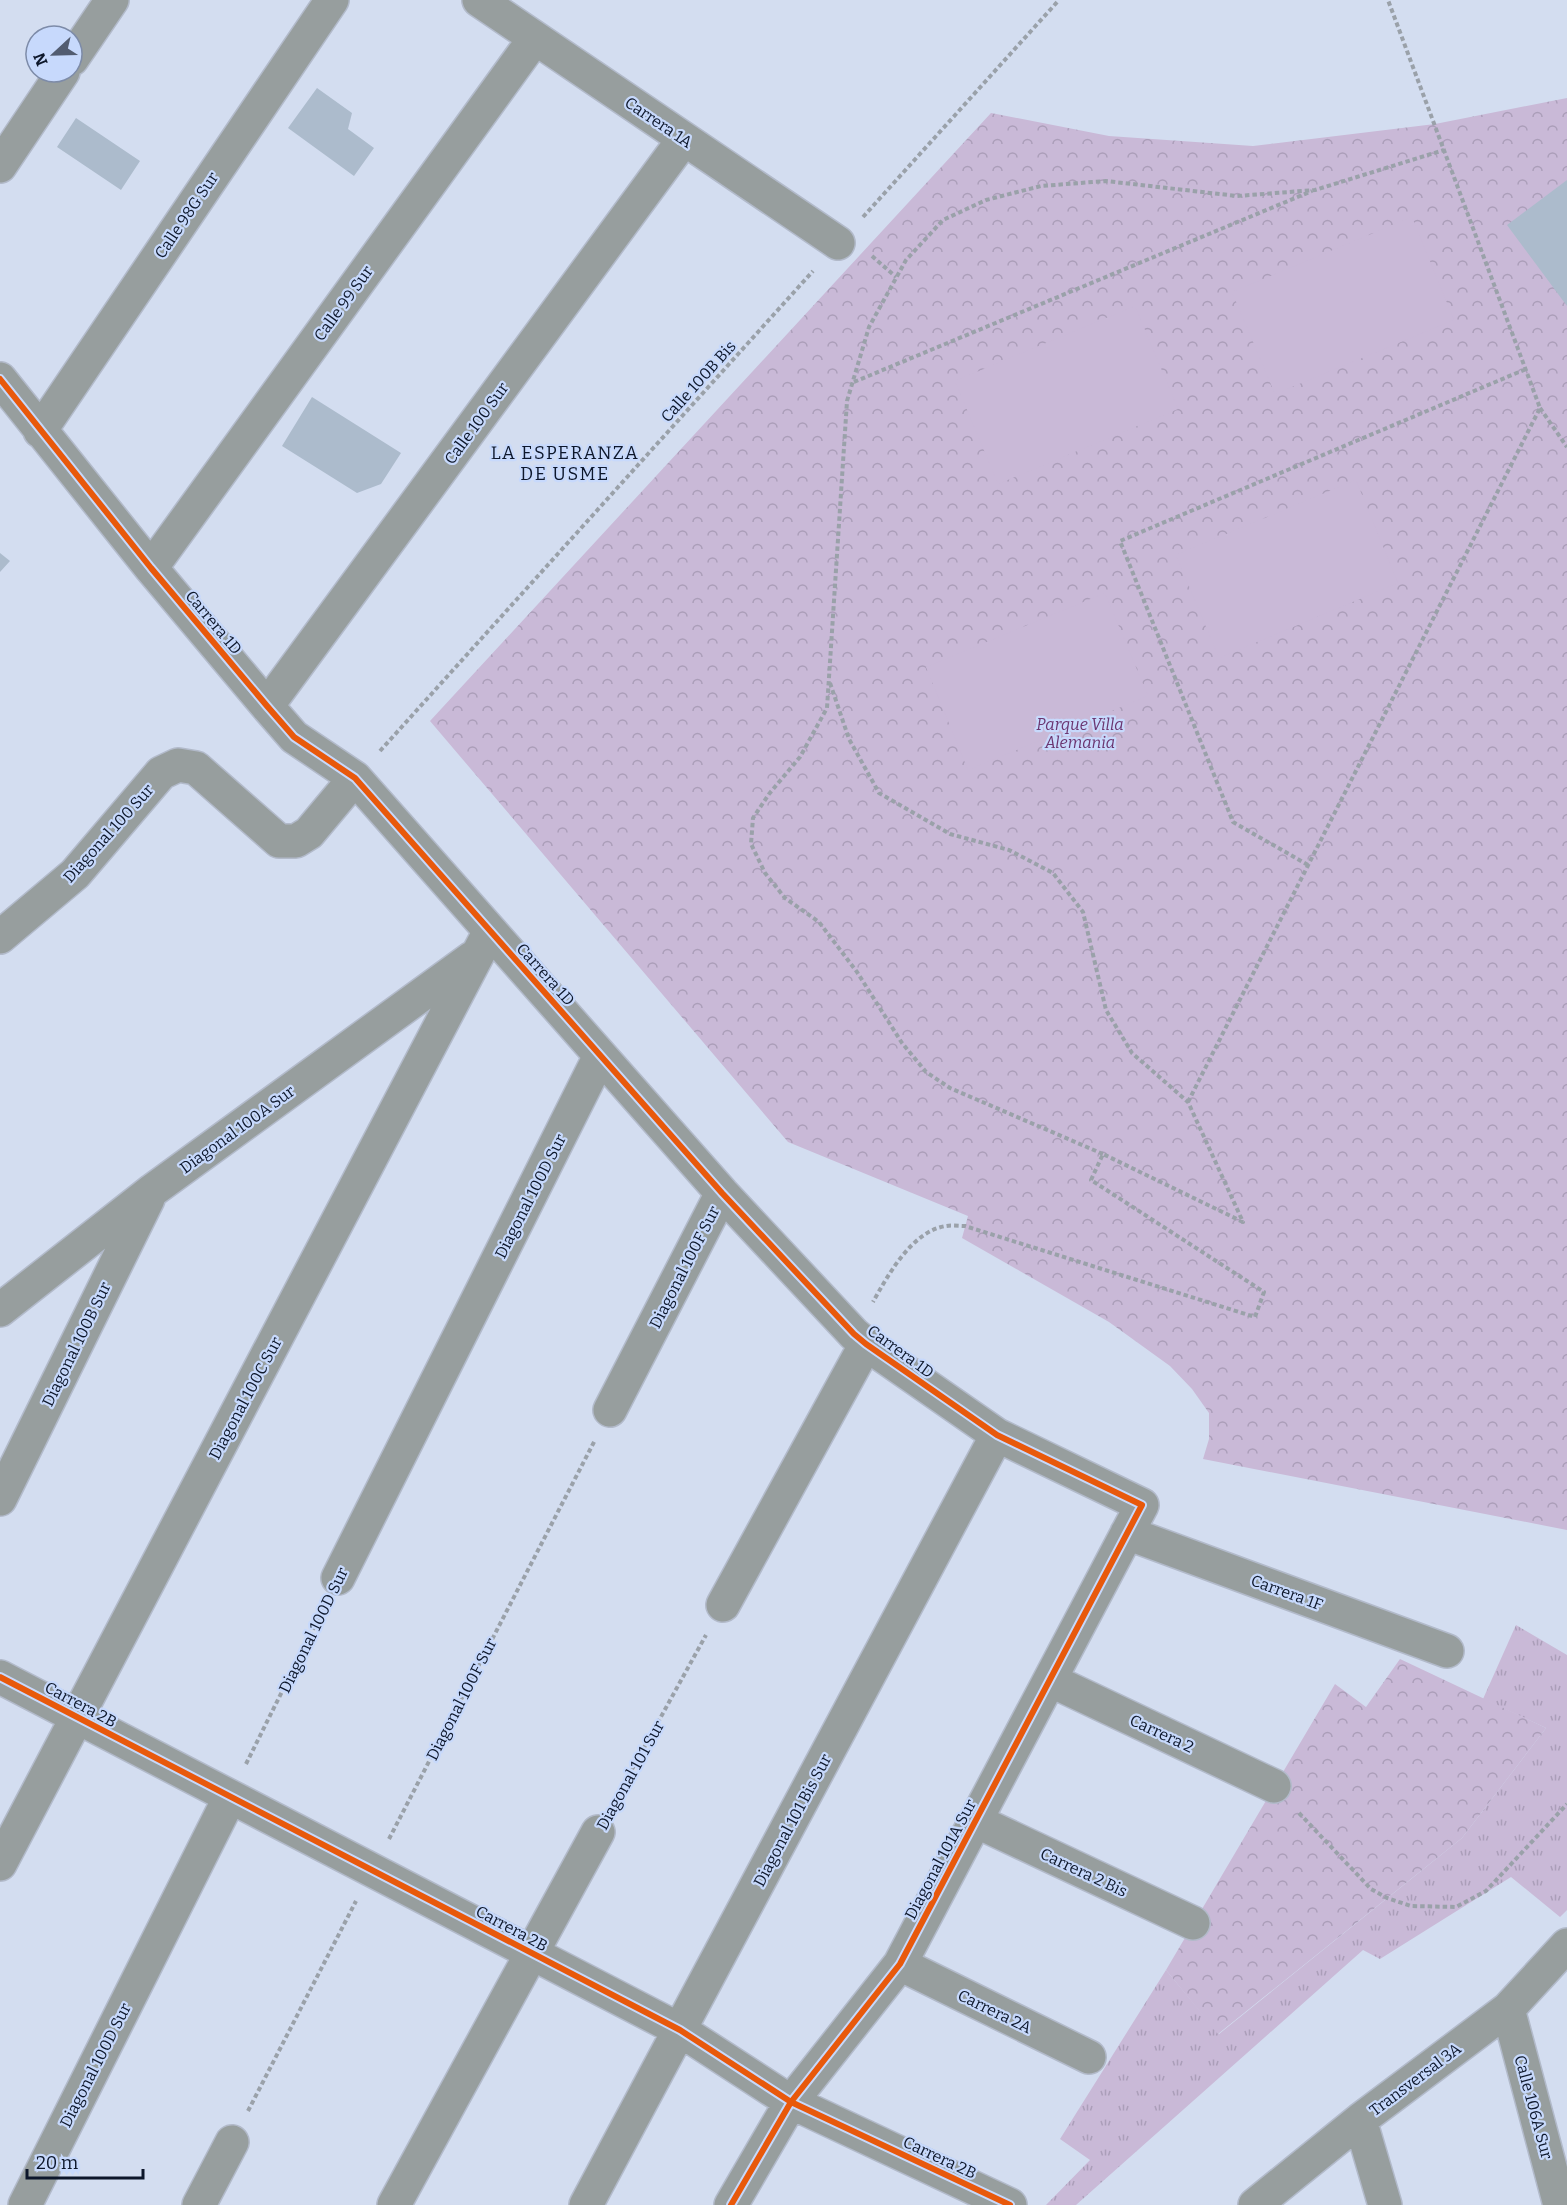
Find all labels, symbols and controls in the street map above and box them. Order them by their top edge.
north arrow [24,24,84,84]
text: N [29,50,52,69]
street label: Carrera 1A [621,93,697,152]
street label: Calle 98G Sur [151,169,222,262]
street label: Calle 99 Sur [310,262,377,345]
street label: Calle 100B Bis [657,337,740,426]
street label: Calle 100 Sur [440,379,512,468]
district label: LA ESPERANZA DE USME [491,442,639,485]
street label: Carrera 1D [181,587,246,658]
park label: Parque Villa Alemania [1036,715,1124,752]
street label: Diagonal 100 Sur [59,780,157,886]
street label: Carrera 1D [513,939,579,1010]
street label: Diagonal 100A Sur [176,1081,298,1177]
street label: Diagonal 100D Sur [491,1131,570,1262]
street label: Diagonal 100F Sur [645,1203,723,1332]
street label: Diagonal 100B Sur [38,1279,115,1410]
street label: Carrera 1D [864,1321,938,1382]
street label: Diagonal 100C Sur [205,1334,286,1463]
street label: Diagonal 100D Sur [275,1564,352,1696]
street label: Carrera 1F [1248,1571,1325,1614]
street label: Diagonal 100F Sur [422,1635,500,1764]
street label: Carrera 2B [42,1678,120,1731]
street label: Carrera 2 [1127,1710,1197,1756]
street label: Diagonal 101 Sur [593,1717,668,1833]
street label: Diagonal 101 Bis Sur [749,1751,835,1890]
street label: Diagonal 101A Sur [901,1796,980,1923]
street label: Carrera 2 Bis [1037,1844,1130,1901]
street label: Carrera 2B [473,1902,551,1955]
street label: Carrera 2A [955,1985,1035,2038]
street label: Diagonal 100D Sur [56,2000,135,2131]
street label: Transversal 3A [1366,2038,1465,2120]
street label: Calle 106A Sur [1511,2053,1557,2161]
street label: Carrera 2B [900,2132,979,2183]
scale bar [27,2142,142,2180]
text: 20 m [36,2152,78,2174]

